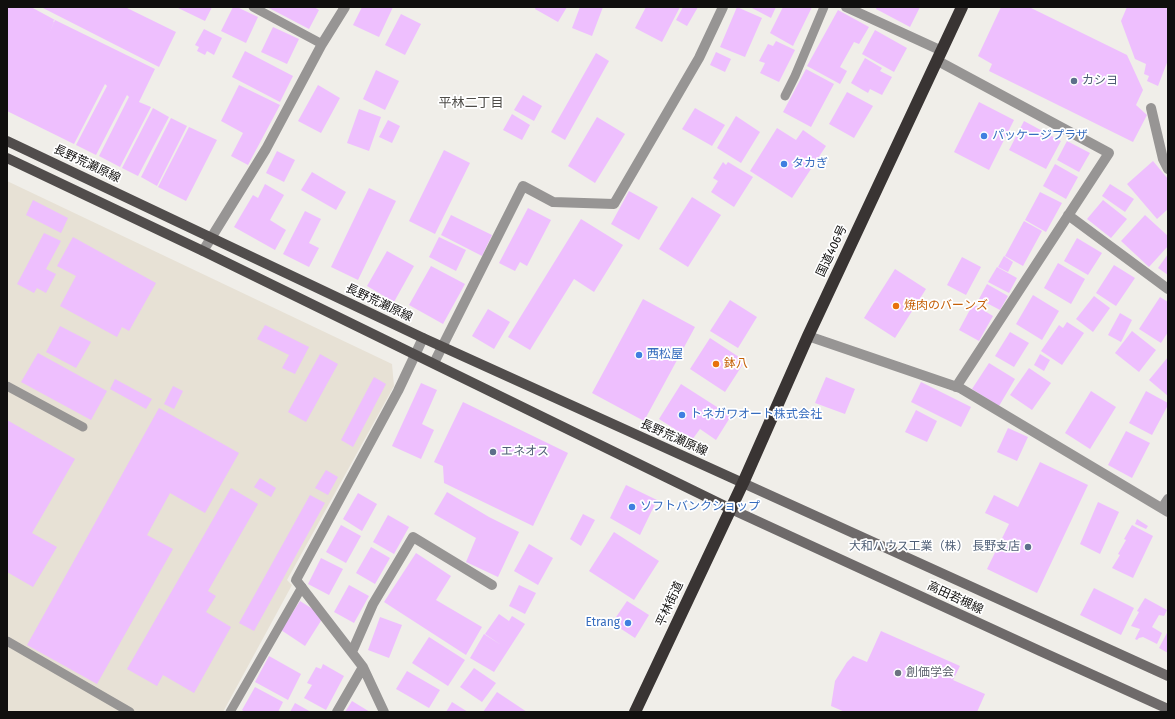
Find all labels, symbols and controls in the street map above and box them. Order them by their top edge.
place label: カシヨ [1082,74,1118,88]
marker: カシヨ [1069,76,1079,86]
district label: 平林二丁目 [439,95,503,111]
place label: パッケージプラザ [992,129,1088,143]
marker: パッケージプラザ [979,131,989,141]
street label: 長野荒瀬原線 [51,142,123,186]
place label: タカぎ [792,157,828,171]
marker: タカぎ [779,159,789,169]
street label: 国道406号 [814,223,850,279]
street label: 長野荒瀬原線 [343,281,415,325]
place label: 焼肉のバーンズ [904,299,988,313]
marker: 焼肉のバーンズ [891,301,901,311]
place label: 西松屋 [647,348,683,362]
marker: 西松屋 [634,350,644,360]
place label: 鉢八 [724,357,748,371]
marker: 鉢八 [711,359,721,369]
place label: トネガワオート株式会社 [690,408,822,422]
marker: トネガワオート株式会社 [677,410,687,420]
street label: 長野荒瀬原線 [638,417,710,459]
place label: エネオス [501,445,549,459]
marker: エネオス [488,447,498,457]
place label: ソフトバンクショップ [640,500,760,514]
marker: ソフトバンクショップ [627,502,637,512]
place label: 大和ハウス工業（株） 長野支店 [849,540,1020,554]
marker: 大和ハウス工業（株） 長野支店 [1023,542,1033,552]
street label: 平林街道 [653,579,687,629]
street label: 高田若槻線 [925,579,985,617]
place label: Etrang [585,616,620,630]
marker: Etrang [623,618,633,628]
place label: 創価学会 [906,666,954,680]
marker: 創価学会 [893,668,903,678]

